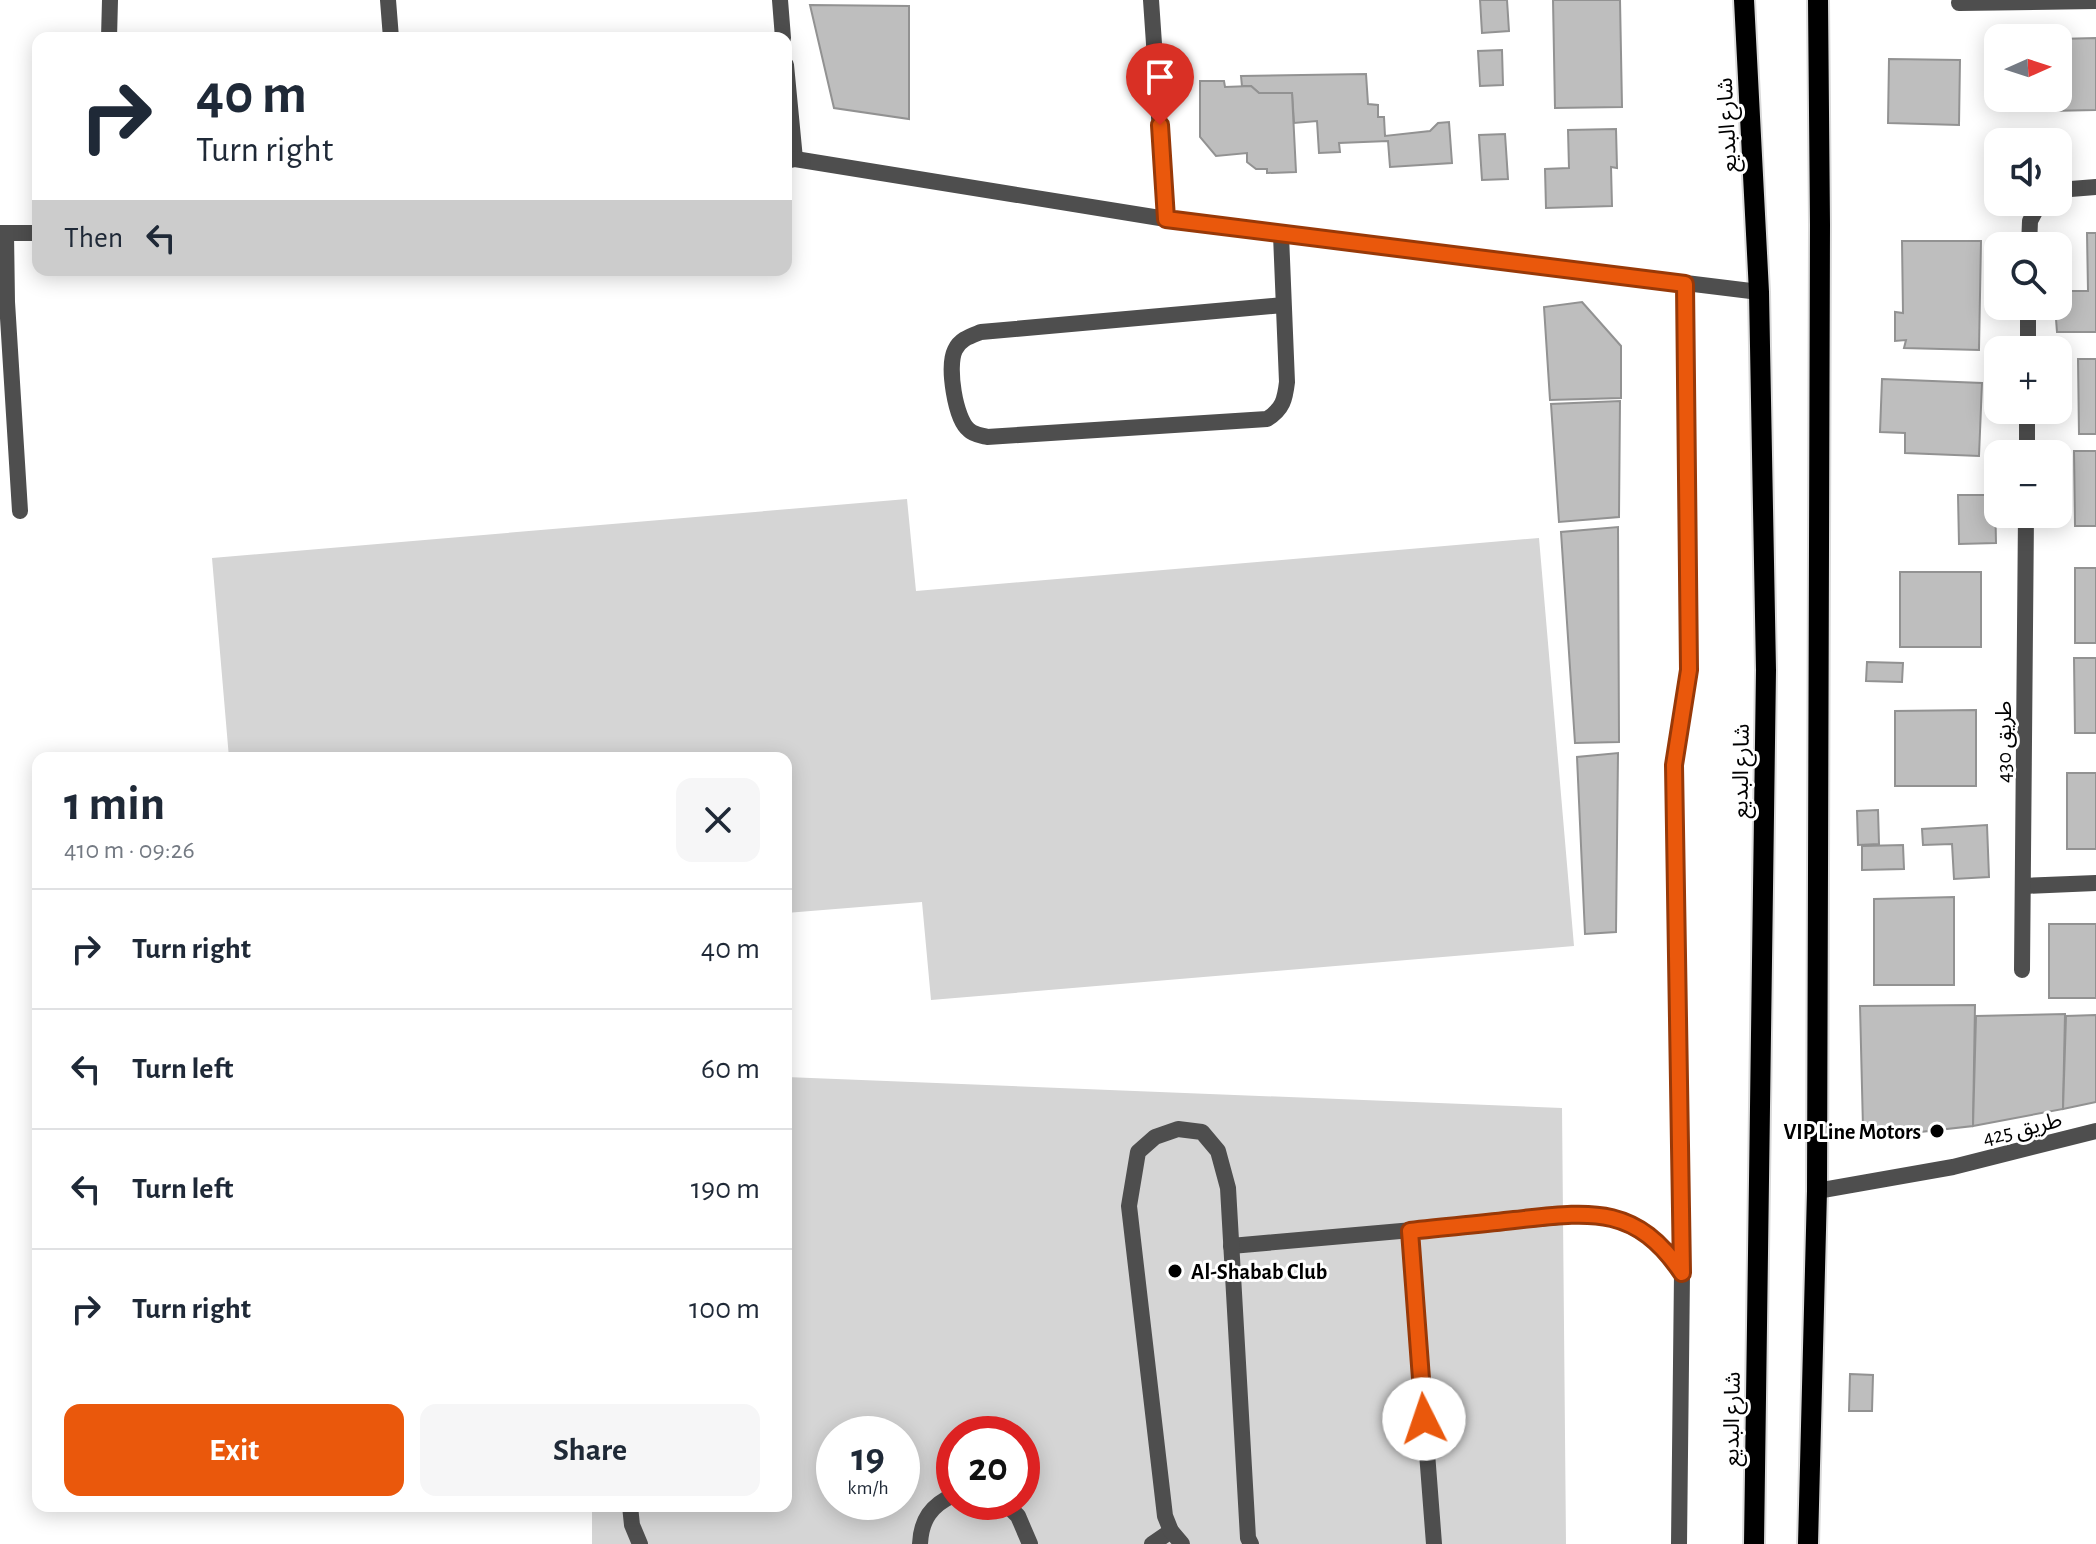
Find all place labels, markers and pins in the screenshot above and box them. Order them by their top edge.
pin [1126,43,1194,125]
place label: VIP Line Motors [1783,1121,1921,1143]
marker: VIP Line Motors [1928,1122,1946,1140]
place label: Al-Shabab Club [1191,1261,1327,1283]
marker: Al-Shabab Club [1166,1262,1184,1280]

